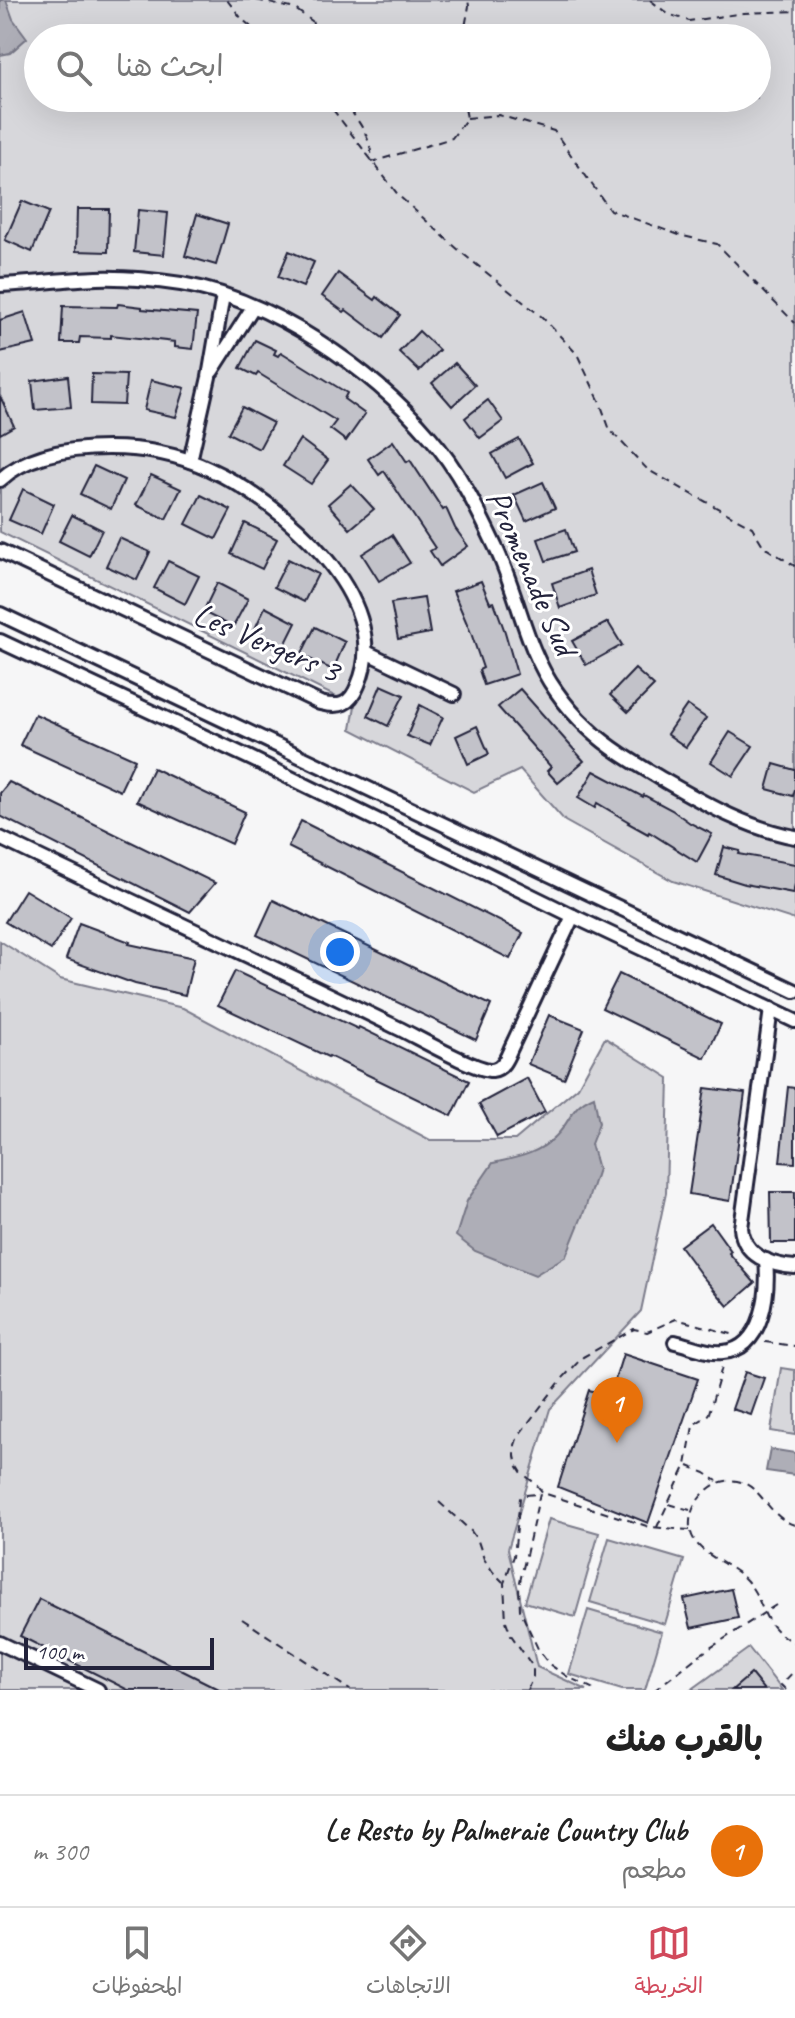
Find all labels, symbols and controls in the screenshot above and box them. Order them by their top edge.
search box [24,24,771,112]
icon: search [52,46,96,90]
text: ابحث هنا [116,47,224,85]
street label: Promenade Sud [477,483,590,666]
street label: Les Vergers 3 [187,592,349,693]
your location [320,932,360,972]
pin: 1 [591,1377,643,1443]
scale bar [24,1634,214,1670]
text: 100 m [36,1638,83,1666]
text: بالقرب منك [606,1718,763,1761]
text: Le Resto by Palmeraie Country Club [325,1811,687,1849]
text: 300 m [32,1835,88,1868]
text: 1 [731,1835,743,1868]
text: مطعم [621,1853,687,1886]
tab: المحفوظات [92,1921,182,2005]
tab: الاتجاهات [366,1921,451,2005]
tab: الخريطة [635,1921,703,2005]

